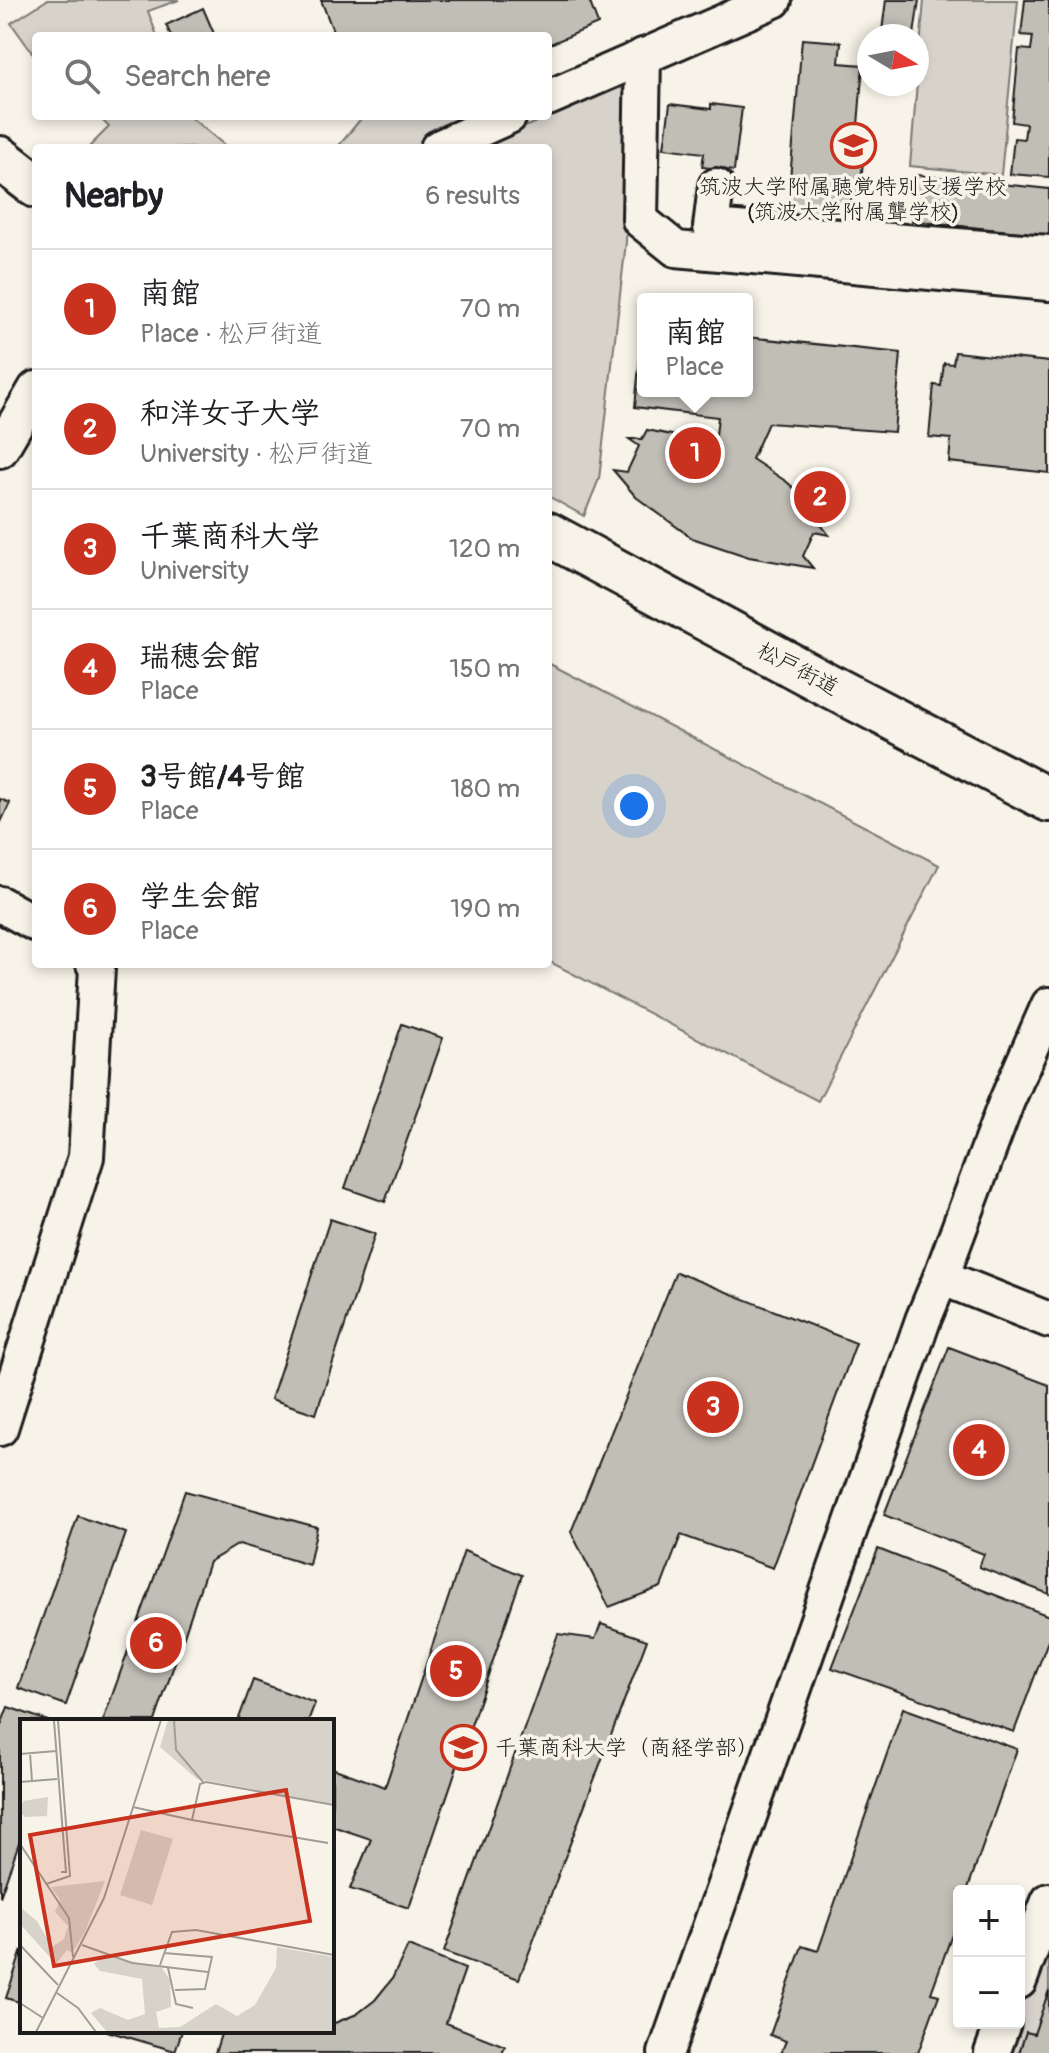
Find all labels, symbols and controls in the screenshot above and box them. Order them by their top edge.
north arrow [857,24,929,96]
search box [32,32,552,120]
icon: search [60,54,104,98]
text: Search here [124,58,271,95]
school or university icon: 筑波大学附属聴覚特別支援学校 (筑波大学附属聾学校) [829,122,877,170]
place label: 筑波大学附属聴覚特別支援学校 (筑波大学附属聾学校) [699,173,1007,226]
text: Nearby [64,175,163,218]
text: 6 results [425,180,520,212]
text: 南館 [140,275,200,312]
text: 1 [85,293,95,325]
text: 70 m [460,293,520,325]
popup [637,293,753,397]
text: 南館 [665,314,725,351]
text: Place · 松戸街道 [140,318,322,350]
text: Place [665,351,724,383]
text: 和洋女子大学 [140,395,320,432]
text: 2 [83,413,97,445]
text: 70 m [460,413,520,445]
pin: 1 [669,423,721,483]
text: University · 松戸街道 [140,438,373,470]
pin: 2 [794,467,846,527]
text: 千葉商科大学 [140,518,320,555]
text: 3 [83,533,97,565]
text: 120 m [449,533,520,565]
text: University [140,555,249,587]
street label: 松戸街道 [753,636,843,702]
text: 瑞穂会館 [140,638,260,675]
text: 4 [82,653,98,685]
text: 150 m [449,653,520,685]
text: Place [140,675,199,707]
text: 3号館/4号館 [140,758,305,795]
text: 5 [83,773,97,805]
text: 180 m [450,773,520,805]
your location [614,786,654,826]
text: Place [140,795,199,827]
text: 学生会館 [140,878,260,915]
text: 6 [82,893,98,925]
text: 190 m [450,893,520,925]
text: Place [140,915,199,947]
pin: 3 [687,1377,739,1437]
pin: 4 [953,1420,1005,1480]
pin: 6 [130,1613,182,1673]
pin: 5 [430,1641,482,1701]
inset map [20,1719,334,2033]
school or university icon: 千葉商科大学（商経学部） [440,1724,488,1772]
place label: 千葉商科大学（商経学部） [495,1734,759,1762]
map controls [953,1885,1025,2029]
button: + [953,1885,1025,1957]
button: − [953,1957,1025,2029]

